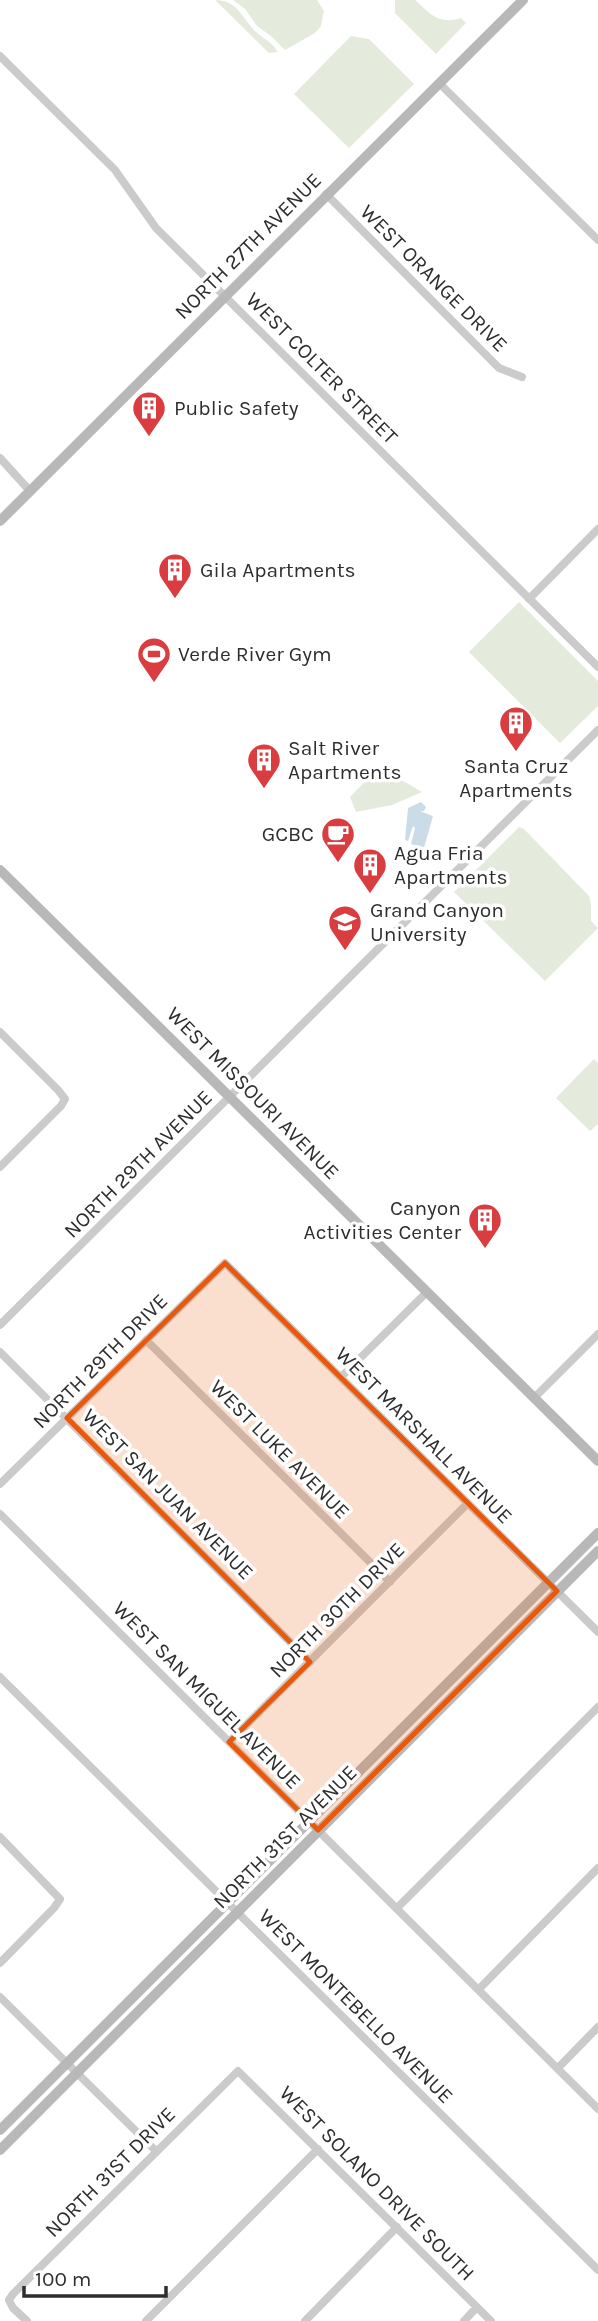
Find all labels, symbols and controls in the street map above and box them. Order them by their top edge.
street label: NORTH 27TH AVENUE [170,168,326,324]
street label: WEST ORANGE DRIVE [355,199,513,357]
street label: WEST COLTER STREET [241,287,403,449]
building icon: Public Safety [130,389,168,438]
place label: Public Safety [174,396,299,420]
building icon: Gila Apartments [156,551,194,600]
place label: Gila Apartments [200,558,356,582]
sports icon: Verde River Gym [135,635,173,684]
place label: Verde River Gym [178,642,332,666]
building icon: Santa Cruz Apartments [497,704,535,753]
place label: Salt River Apartments [288,736,401,784]
building icon: Salt River Apartments [245,741,283,790]
place label: Santa Cruz Apartments [459,754,573,802]
cafe icon: GCBC [319,815,357,864]
place label: GCBC [262,822,314,846]
place label: Agua Fria Apartments [394,841,507,889]
building icon: Agua Fria Apartments [351,846,389,895]
place label: Grand Canyon University [370,898,504,946]
school or university icon: Grand Canyon University [326,903,364,952]
street label: WEST MISSOURI AVENUE [162,1002,344,1184]
street label: NORTH 29TH AVENUE [59,1085,217,1243]
place label: Canyon Activities Center [304,1196,461,1244]
building icon: Canyon Activities Center [466,1201,504,1250]
street label: NORTH 29TH DRIVE [28,1289,172,1433]
street label: WEST MARSHALL AVENUE [331,1342,517,1528]
street label: WEST LUKE AVENUE [205,1374,355,1524]
street label: WEST SAN JUAN AVENUE [78,1404,258,1584]
street label: NORTH 30TH DRIVE [265,1538,409,1682]
street label: WEST SAN MIGUEL AVENUE [108,1596,306,1794]
street label: NORTH 31ST AVENUE [208,1760,362,1914]
street label: WEST MONTEBELLO AVENUE [254,1904,458,2108]
street label: WEST SOLANO DRIVE SOUTH [275,2081,479,2285]
street label: NORTH 31ST DRIVE [40,2102,180,2242]
scale bar [24,2254,166,2298]
text: 100 m [35,2267,92,2291]

